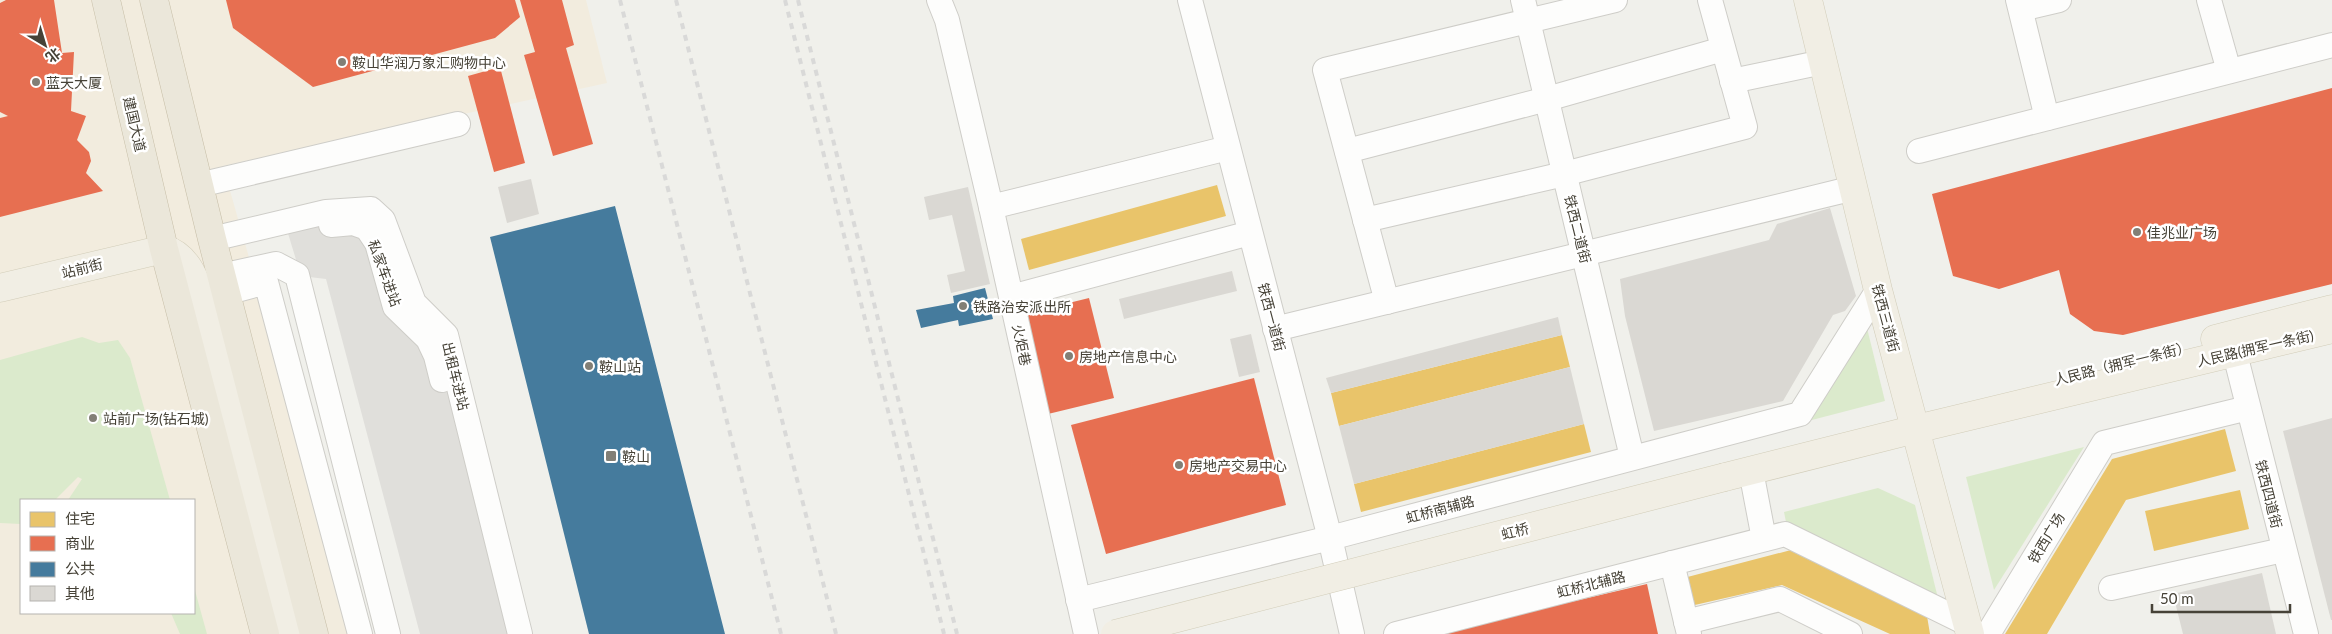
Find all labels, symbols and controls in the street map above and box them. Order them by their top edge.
north arrow [20,20,70,70]
text: 北 [43,45,64,67]
place label: 鞍山华润万象汇购物中心 [352,54,506,71]
marker: 鞍山华润万象汇购物中心 [336,56,348,68]
place label: 蓝天大厦 [46,74,102,91]
marker: 蓝天大厦 [30,76,42,88]
street label: 建国大道 [120,95,150,153]
street label: 铁西二道街 [1561,193,1595,265]
place label: 佳兆业广场 [2147,224,2217,241]
marker: 佳兆业广场 [2131,226,2143,238]
street label: 私家车进站 [365,237,405,309]
street label: 站前街 [60,255,104,281]
street label: 铁西一道街 [1255,281,1289,353]
street label: 铁西三道街 [1869,282,1903,354]
place label: 铁路治安派出所 [973,298,1071,315]
marker: 铁路治安派出所 [957,300,969,312]
street label: 火炬巷 [1009,323,1035,367]
street label: 人民路(拥军一条街) [2195,326,2315,370]
street label: 人民路（拥军一条街） [2052,338,2192,388]
street label: 出租车进站 [439,340,473,412]
place label: 房地产信息中心 [1079,348,1177,365]
marker: 房地产信息中心 [1063,350,1075,362]
place label: 鞍山站 [599,358,641,375]
marker: 鞍山站 [583,360,595,372]
place label: 站前广场(钻石城) [103,410,209,427]
marker: 站前广场(钻石城) [87,412,99,424]
place label: 鞍山 [622,448,650,465]
marker: 鞍山 [604,449,618,463]
place label: 房地产交易中心 [1189,457,1287,474]
street label: 铁西四道街 [2252,458,2286,530]
marker: 房地产交易中心 [1173,459,1185,471]
street label: 虹桥南辅路 [1404,492,1476,526]
legend [20,499,195,614]
text: 住宅 [65,509,95,527]
street label: 铁西广场 [2024,510,2068,566]
street label: 虹桥 [1499,519,1531,543]
text: 商业 [65,534,95,552]
text: 公共 [65,559,95,577]
street label: 虹桥北辅路 [1555,567,1627,601]
scale bar [2152,582,2290,614]
text: 其他 [65,584,95,602]
text: 50 m [2160,589,2194,607]

